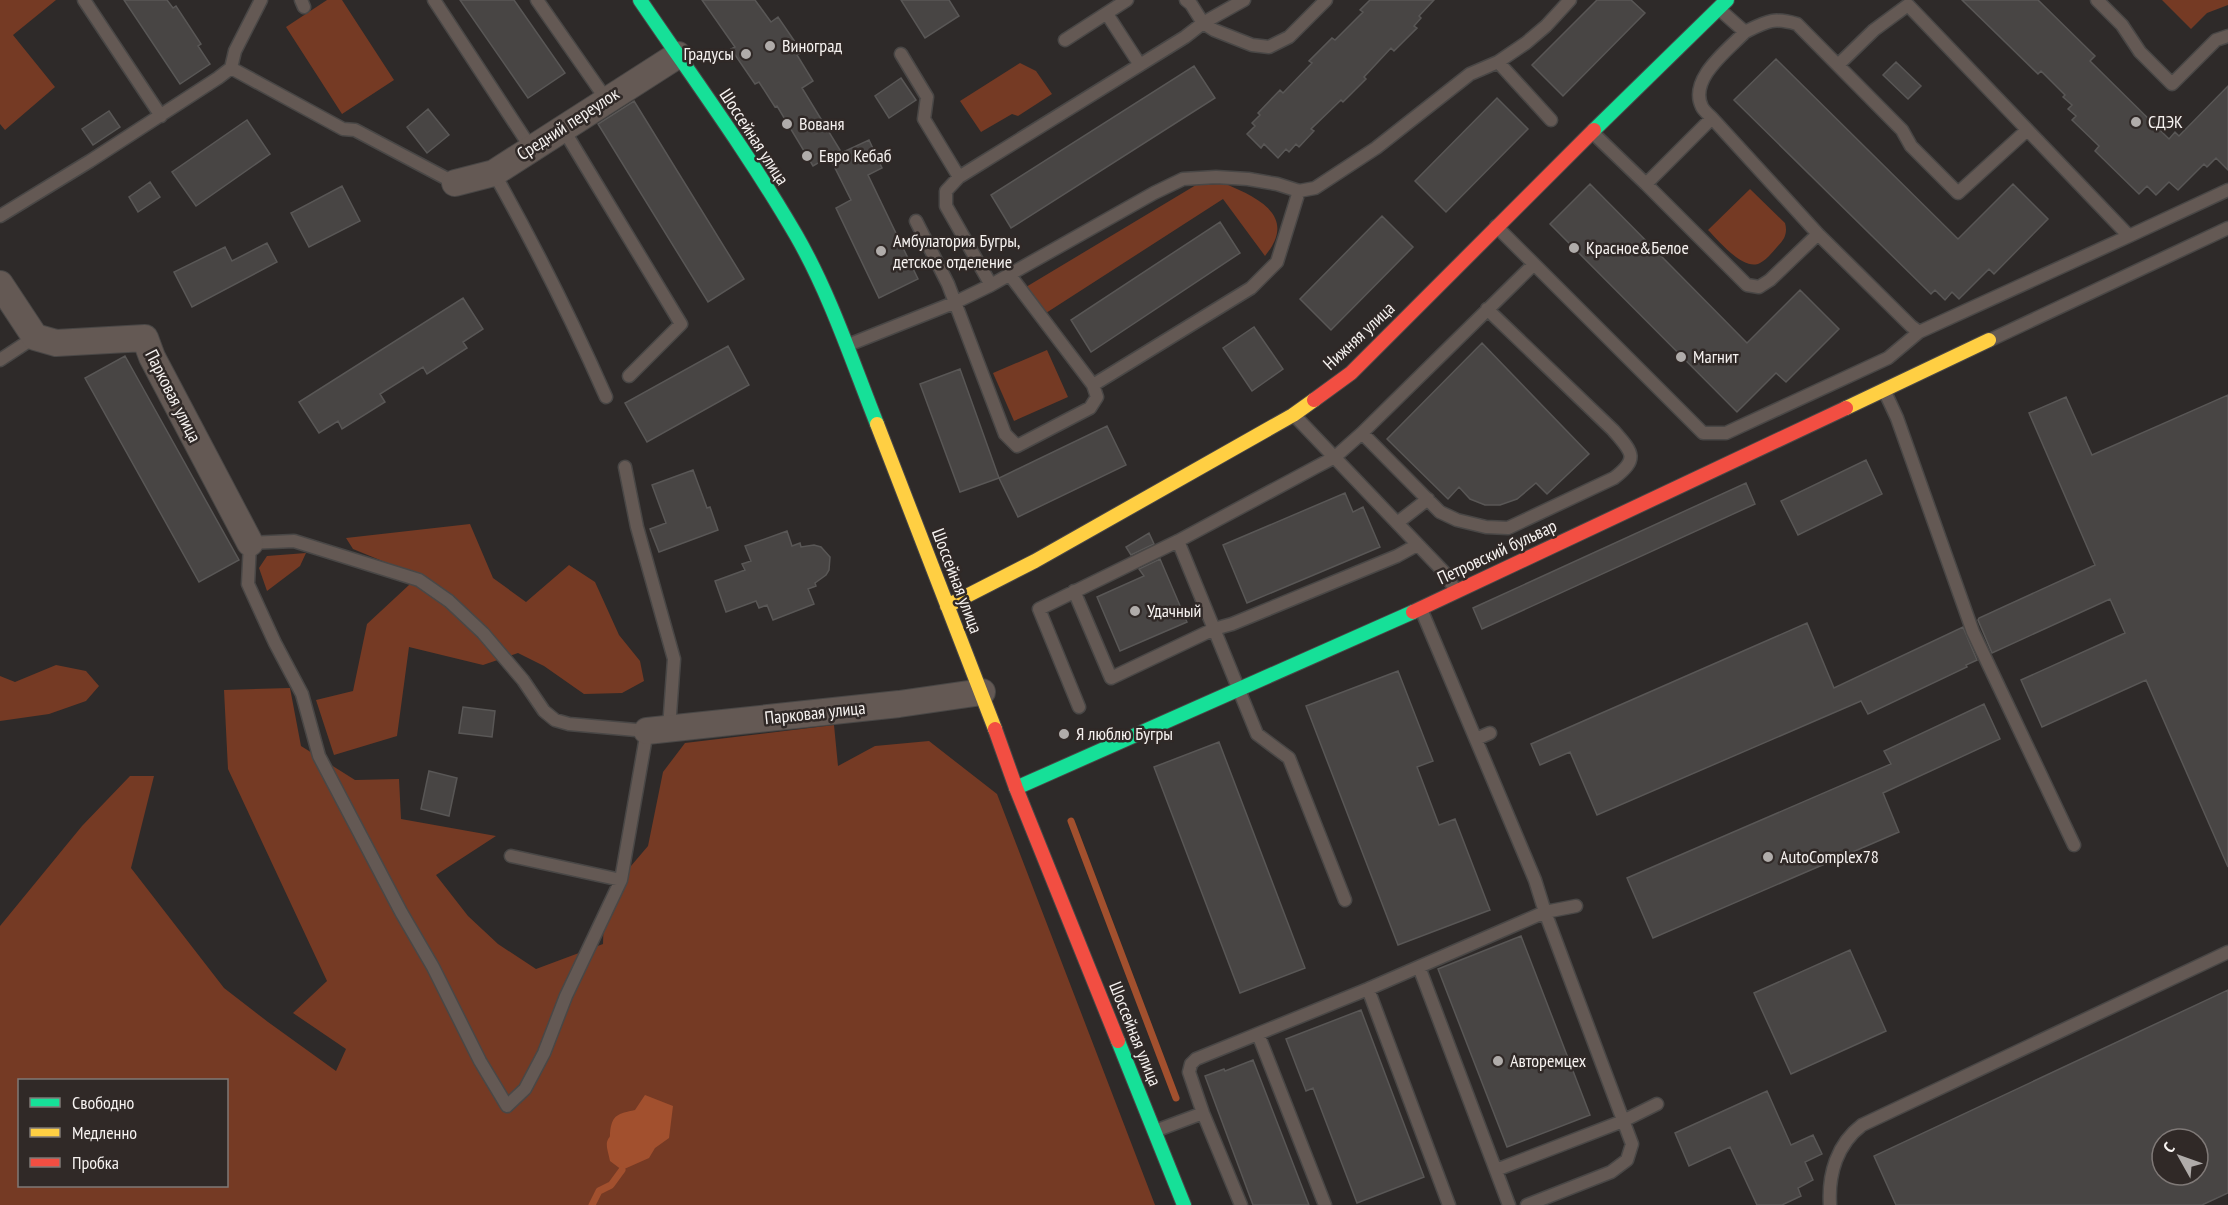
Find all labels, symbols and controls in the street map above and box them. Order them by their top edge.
place label: Виноград [782,34,842,57]
marker: Виноград [763,39,777,53]
place label: Градусы [683,42,734,65]
marker: Градусы [739,47,753,61]
street label: Средний переулок [512,82,623,165]
street label: Шоссейная улица [715,84,794,189]
place label: СДЭК [2148,110,2183,133]
place label: Вованя [799,112,845,135]
marker: СДЭК [2129,115,2143,129]
marker: Вованя [780,117,794,131]
place label: Евро Кебаб [819,144,892,167]
marker: Евро Кебаб [800,149,814,163]
place label: Амбулатория Бугры, детское отделение [893,229,1020,273]
place label: Красное&Белое [1586,236,1689,259]
marker: Красное&Белое [1567,241,1581,255]
marker: Амбулатория Бугры, детское отделение [874,244,888,258]
street label: Нижняя улица [1318,297,1399,375]
street label: Парковая улица [140,345,207,446]
place label: Магнит [1693,345,1739,368]
marker: Магнит [1674,350,1688,364]
street label: Петровский бульвар [1433,514,1560,589]
street label: Шоссейная улица [927,525,988,637]
place label: Удачный [1147,599,1201,622]
marker: Удачный [1128,604,1142,618]
street label: Парковая улица [763,696,866,729]
place label: Я люблю Бугры [1076,722,1173,745]
marker: Я люблю Бугры [1057,727,1071,741]
place label: AutoComplex78 [1780,845,1879,868]
marker: AutoComplex78 [1761,850,1775,864]
street label: Шоссейная улица [1104,978,1167,1089]
place label: Авторемцех [1510,1049,1587,1072]
marker: Авторемцех [1491,1054,1505,1068]
legend [18,1079,228,1187]
text: Свободно [72,1091,135,1114]
text: Медленно [72,1121,137,1144]
north arrow [2150,1127,2210,1187]
text: С [2158,1138,2179,1157]
text: Пробка [72,1151,119,1174]

